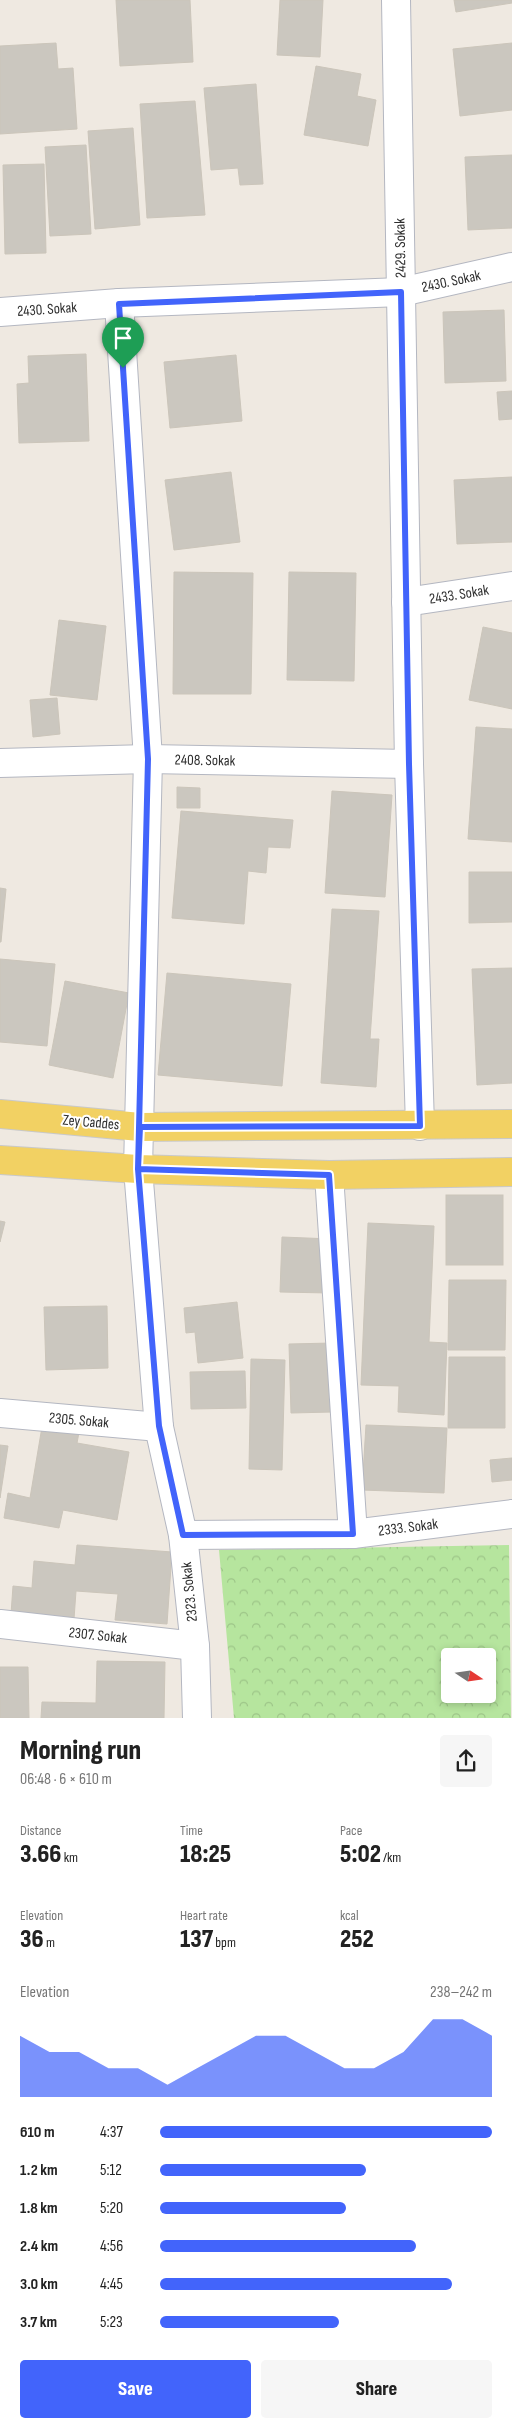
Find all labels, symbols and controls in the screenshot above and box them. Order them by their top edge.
street label: 2429. Sokak [390,218,411,278]
street label: 2430. Sokak [420,266,483,297]
street label: 2430. Sokak [16,298,78,321]
pin [102,317,144,368]
icon: arrive [109,324,137,352]
street label: 2433. Sokak [428,580,491,609]
street label: 2408. Sokak [175,750,236,771]
street label: Zey Caddes [62,1111,120,1134]
street label: 2305. Sokak [48,1408,110,1433]
street label: 2333. Sokak [377,1514,439,1541]
street label: 2323. Sokak [177,1561,202,1623]
street label: 2307. Sokak [68,1623,129,1648]
north arrow [441,1648,496,1702]
map controls [441,1648,496,1703]
text: Morning run [20,1734,141,1767]
button: share [440,1735,492,1787]
text: 06:48 · 6 × 610 m [20,1770,112,1789]
text: Distance [20,1822,61,1839]
text: Time [180,1822,203,1839]
text: Pace [340,1822,362,1839]
text: 3.66 [20,1839,61,1870]
text: 18:25 [180,1839,231,1870]
text: 5:02 [340,1839,381,1870]
text: km [61,1849,78,1866]
text: /km [381,1849,401,1866]
text: Elevation [20,1907,63,1924]
text: Heart rate [180,1907,228,1924]
text: kcal [340,1907,359,1924]
text: 36 [20,1924,44,1955]
text: 137 [180,1924,213,1955]
text: 252 [340,1924,374,1955]
text: m [44,1934,55,1951]
text: bpm [213,1934,236,1951]
text: Elevation [20,1983,69,2002]
text: 238–242 m [430,1983,492,2002]
text: 610 m [20,2123,55,2142]
text: 4:37 [100,2123,123,2142]
text: 1.2 km [20,2161,58,2180]
text: 5:12 [100,2161,122,2180]
text: 1.8 km [20,2199,58,2218]
text: 5:20 [100,2199,123,2218]
text: 2.4 km [20,2237,58,2256]
text: 4:56 [100,2237,123,2256]
text: 3.0 km [20,2275,58,2294]
text: 4:45 [100,2275,123,2294]
text: 3.7 km [20,2313,57,2332]
text: 5:23 [100,2313,123,2332]
button: Save [20,2360,251,2418]
button: Share [261,2360,492,2418]

